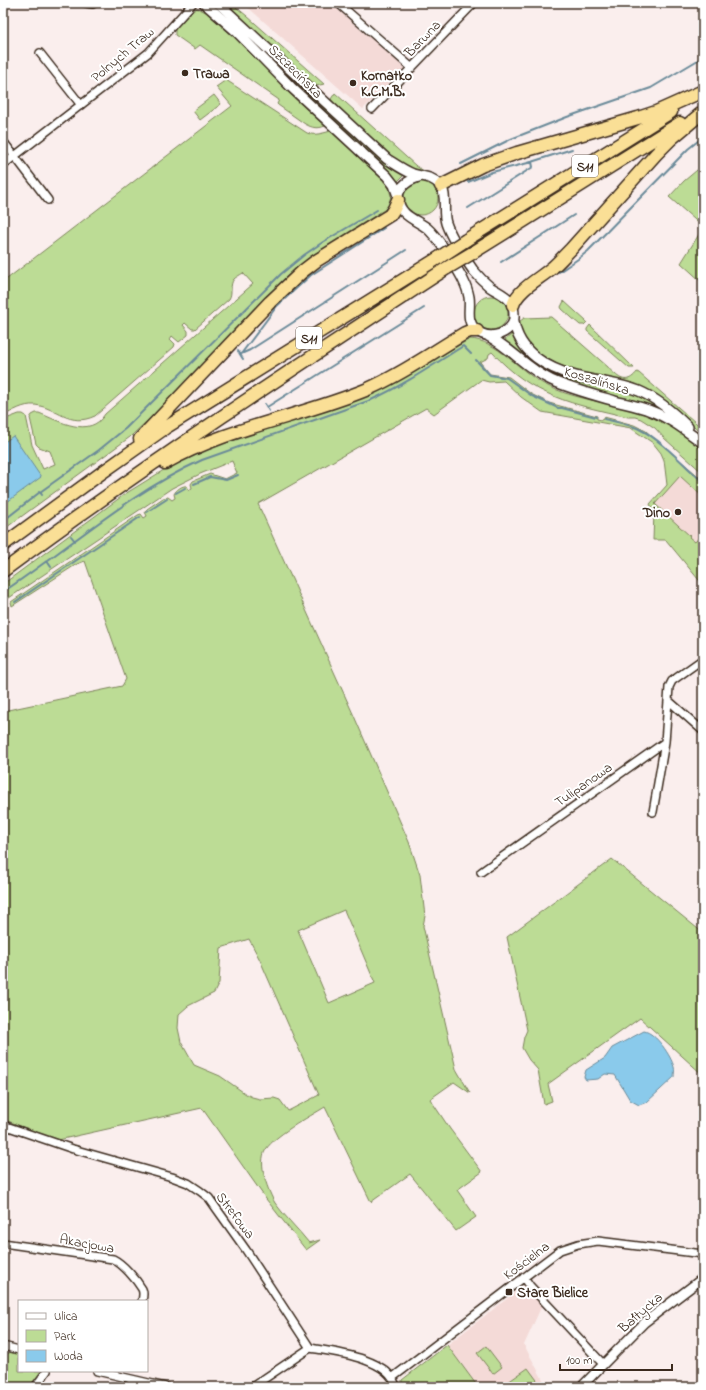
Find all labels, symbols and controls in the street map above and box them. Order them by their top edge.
street label: Barwna [399,16,446,63]
street label: Polnych Traw [87,22,160,89]
street label: Szczecińska [263,40,327,104]
place label: Trawa [193,64,230,85]
place label: Kornatko K.C.M.B. [361,66,412,103]
marker: Trawa [180,68,190,78]
marker: Kornatko K.C.M.B. [348,78,358,88]
road number: S11 [572,155,598,177]
road number: S11 [296,327,322,349]
street label: Koszalińska [561,362,632,401]
place label: Dino [642,503,670,524]
marker: Dino [673,507,683,517]
street label: Tulipanowa [551,758,617,813]
street label: Strefowa [210,1188,259,1244]
street label: Akacjowa [58,1229,116,1260]
street label: Kościelna [499,1237,554,1286]
place label: Stare Bielice [517,1283,589,1304]
marker: Stare Bielice [504,1287,514,1297]
street label: Bałtycka [613,1288,669,1340]
legend [18,1300,148,1372]
text: Ulica [54,1308,78,1326]
text: Park [54,1328,76,1346]
scale bar [560,1346,672,1372]
text: Woda [54,1348,83,1366]
text: 100 m [566,1352,593,1370]

